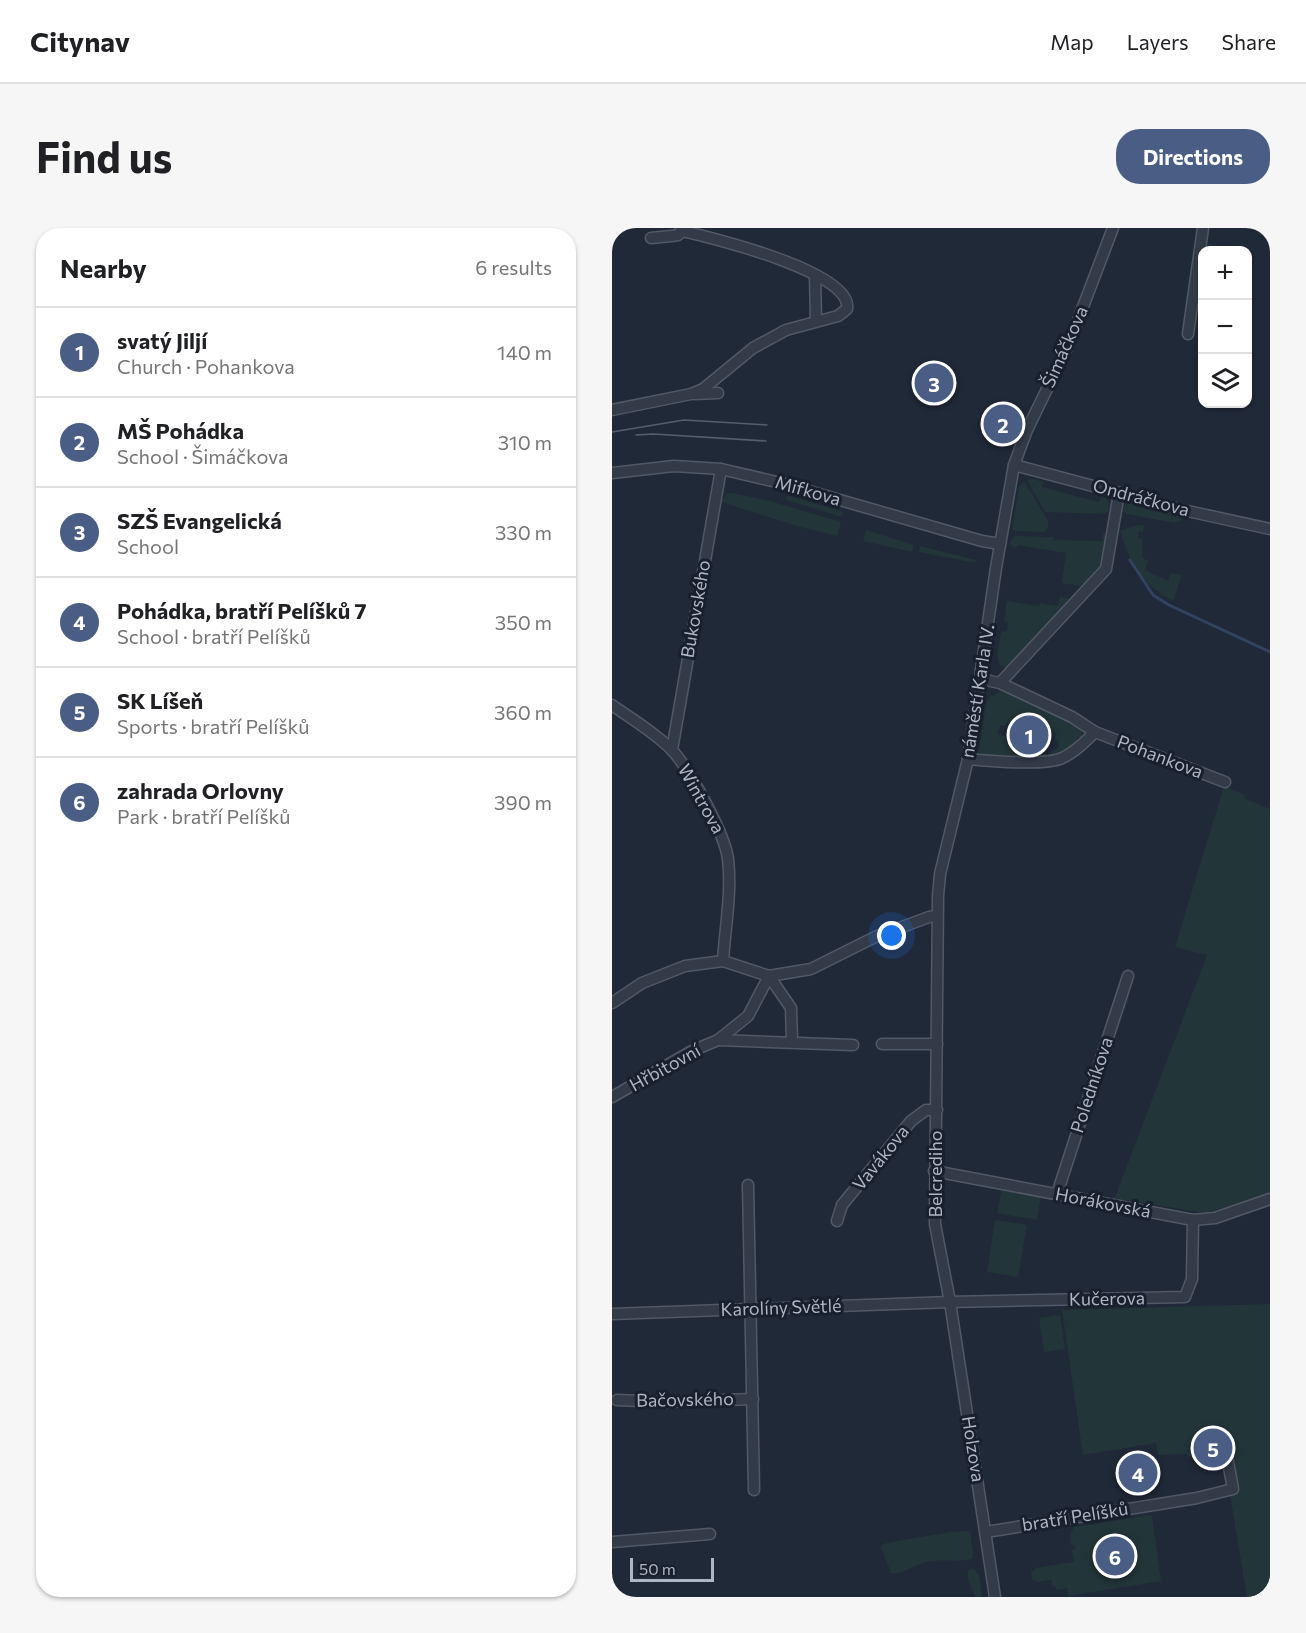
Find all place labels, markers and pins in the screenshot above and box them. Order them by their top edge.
pin: 3 [914,360,954,406]
pin: 2 [984,402,1022,446]
pin: 1 [1010,712,1048,758]
pin: 5 [1194,1426,1232,1470]
pin: 4 [1118,1450,1158,1496]
pin: 6 [1096,1534,1134,1578]

